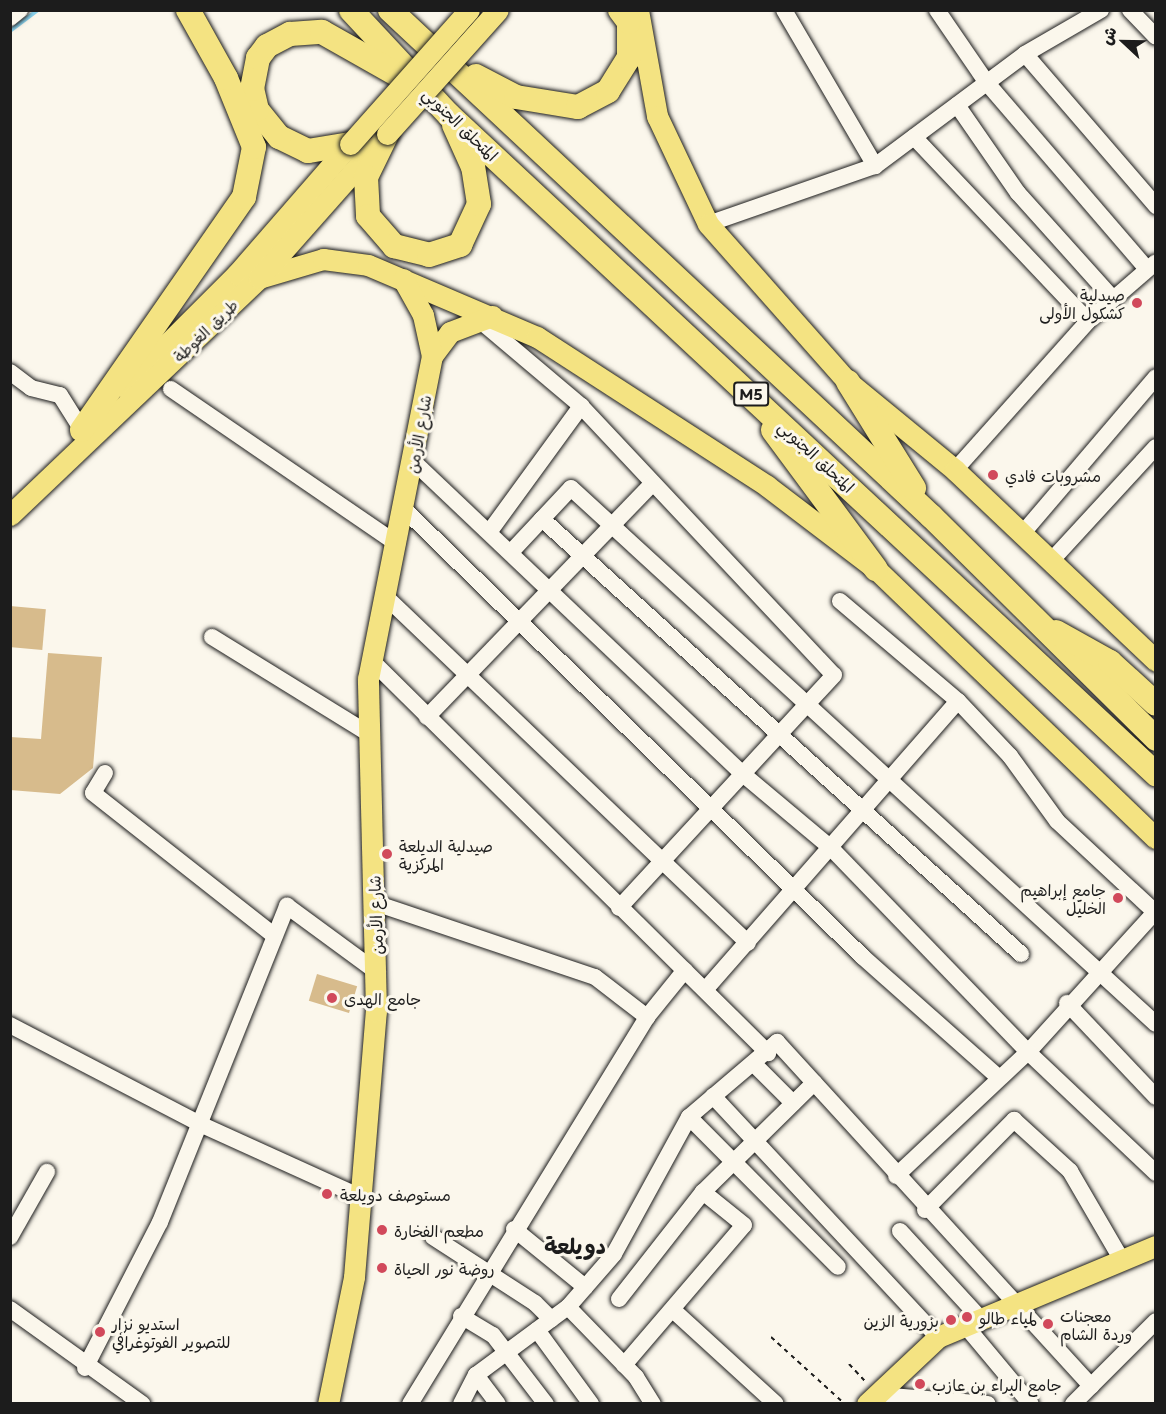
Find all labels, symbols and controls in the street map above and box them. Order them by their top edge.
north arrow [1094,12,1154,72]
text: ش [1093,23,1122,48]
street label: المتحلق الجنوبي [420,84,502,164]
place label: صيدلية كشكول الأولى [1039,284,1125,322]
street label: طريق الغوطة [169,295,241,365]
marker: صيدلية كشكول الأولى [1130,296,1144,310]
road number: M5 [733,382,769,406]
street label: شارع الأرمن [402,393,434,475]
street label: المتحلق الجنوبي [775,416,859,496]
place label: مشروبات فادي [1005,465,1101,485]
marker: مشروبات فادي [986,468,1000,482]
place label: صيدلية الديلعة المركزية [399,835,493,873]
marker: صيدلية الديلعة المركزية [380,847,394,861]
street label: شارع الأرمن [364,875,386,955]
place label: جامع إبراهيم الخليل [1020,879,1106,917]
marker: جامع إبراهيم الخليل [1111,891,1125,905]
place label: جامع الهدى [344,988,421,1008]
marker: جامع الهدى [325,991,339,1005]
place label: مستوصف دويلعة [340,1184,451,1204]
marker: مستوصف دويلعة [318,1185,336,1203]
place label: مطعم الفخارة [394,1220,484,1240]
marker: مطعم الفخارة [375,1223,389,1237]
district label: دويلعة [544,1232,606,1258]
place label: روضة نور الحياة [394,1258,495,1278]
marker: روضة نور الحياة [375,1261,389,1275]
place label: معجنات وردة الشام [1060,1305,1132,1343]
place label: لمياء طالو [979,1307,1037,1327]
place label: بزورية الزين [863,1310,939,1330]
marker: لمياء طالو [960,1310,974,1324]
place label: استديو نزار للتصوير الفوتوغرافي [112,1313,230,1351]
marker: بزورية الزين [944,1313,958,1327]
marker: معجنات وردة الشام [1041,1317,1055,1331]
marker: استديو نزار للتصوير الفوتوغرافي [93,1325,107,1339]
place label: جامع البراء بن عازب [932,1374,1062,1394]
marker: جامع البراء بن عازب [913,1377,927,1391]

